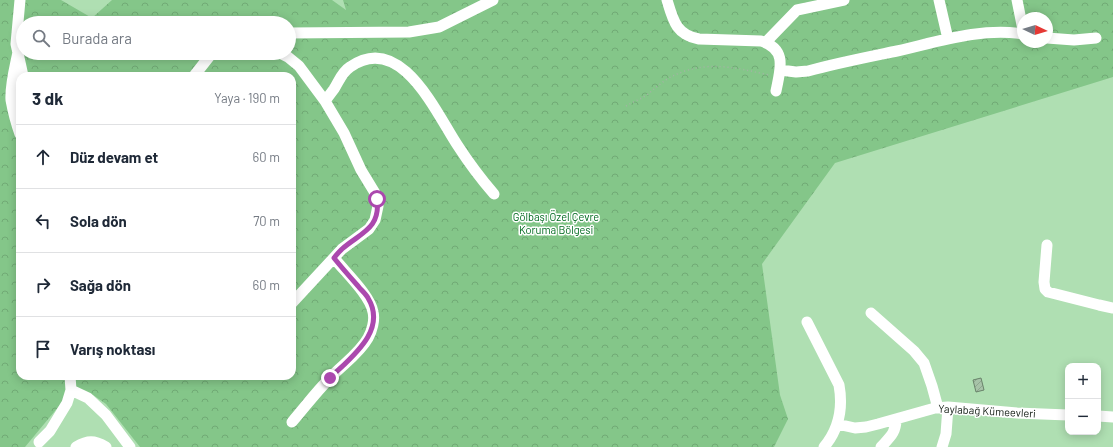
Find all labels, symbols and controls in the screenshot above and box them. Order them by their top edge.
north arrow [1017,12,1053,48]
search box [16,16,296,60]
icon: search [30,27,52,49]
text: Burada ara [62,29,132,47]
text: 3 dk [32,88,63,108]
text: Yaya · 190 m [214,90,280,106]
icon: ahead [32,146,54,168]
text: Düz devam et [70,148,158,166]
text: 60 m [253,149,280,165]
route start [368,190,386,208]
park label: Gölbaşı Özel Çevre Koruma Bölgesi [513,209,599,236]
icon: left [32,210,54,232]
text: Sola dön [70,212,127,230]
text: 70 m [253,213,280,229]
icon: right [32,274,54,296]
text: Sağa dön [70,276,131,294]
text: 60 m [253,277,280,293]
icon: arrive [32,338,54,360]
text: Varış noktası [70,340,155,358]
map controls [1065,363,1101,435]
button: + [1065,363,1101,399]
route end [321,369,339,387]
button: − [1065,399,1101,435]
street label: Yaylabağ Kümeevleri [938,401,1036,420]

